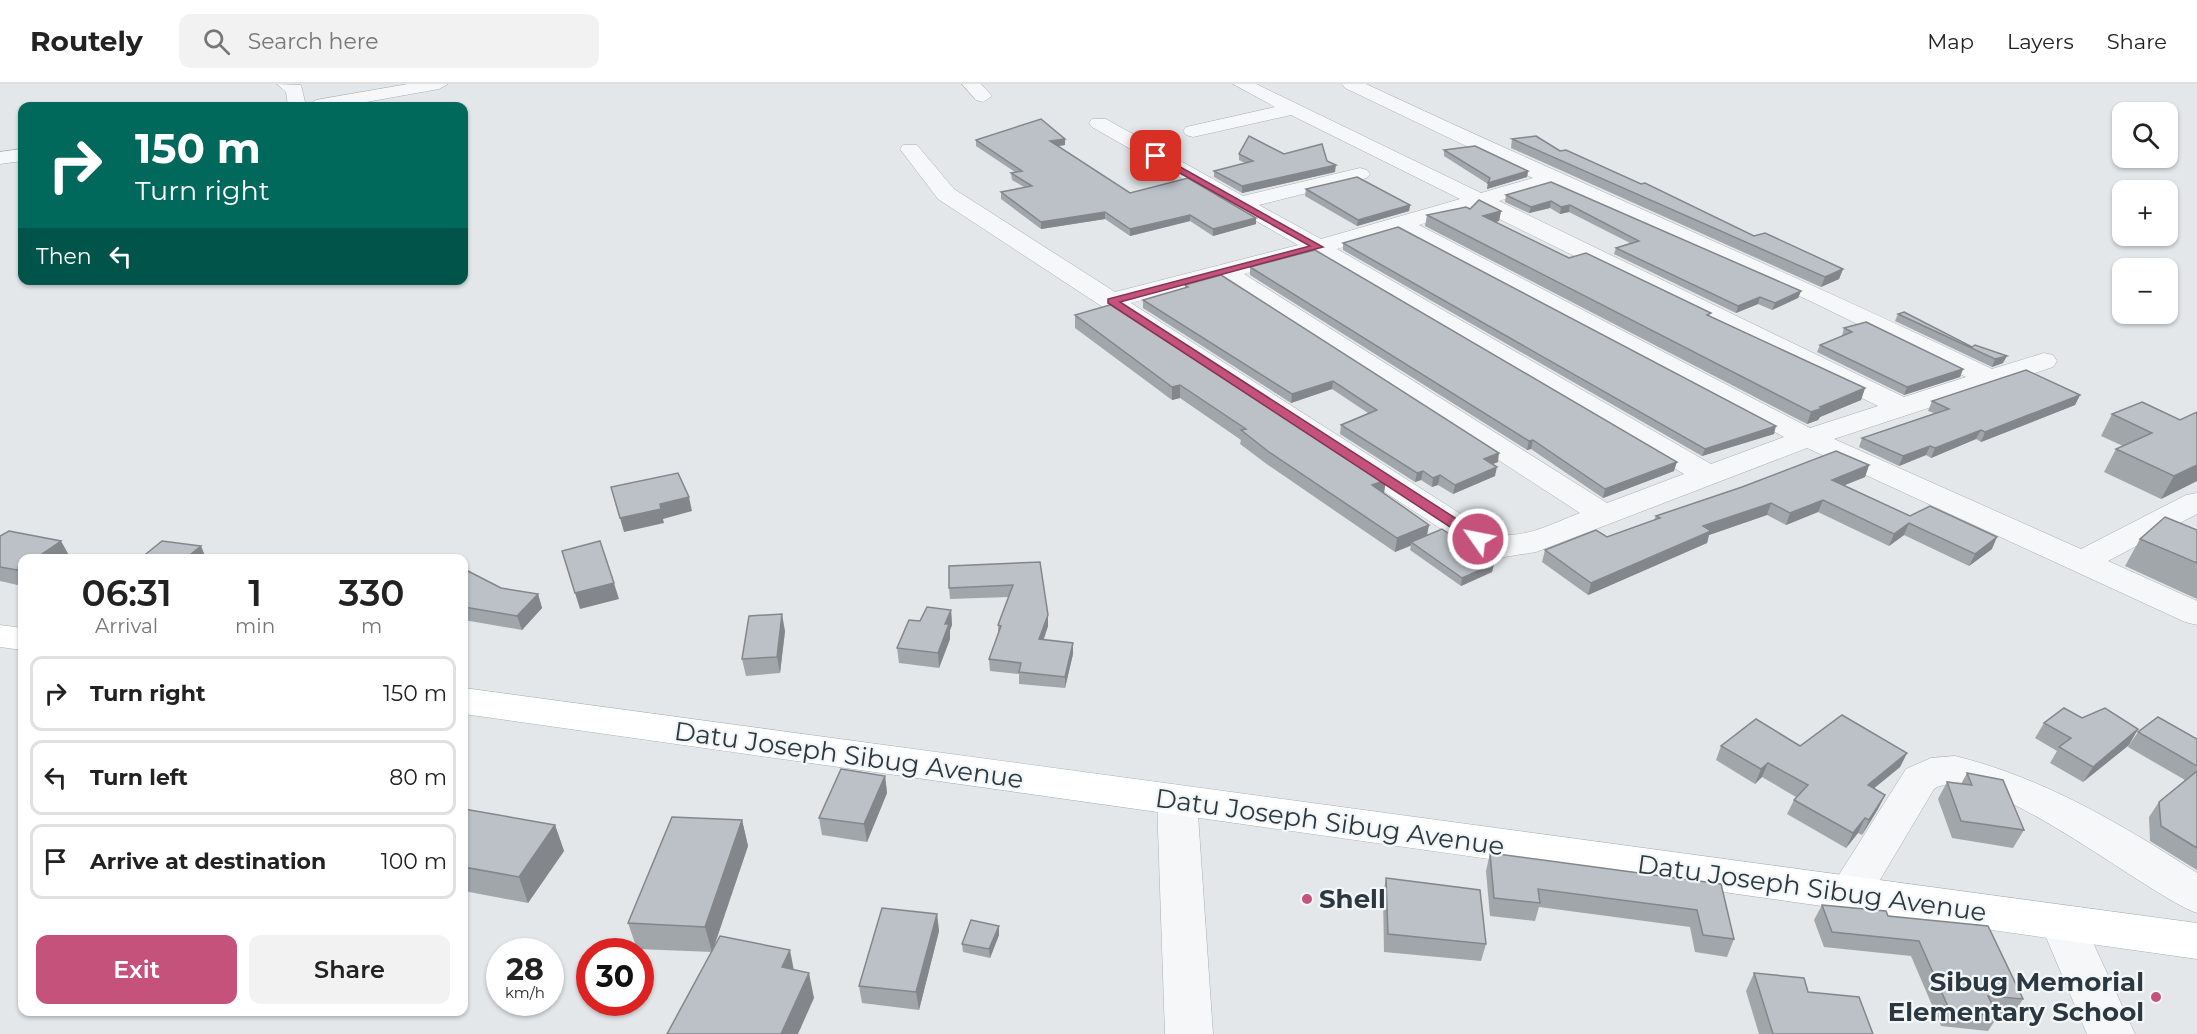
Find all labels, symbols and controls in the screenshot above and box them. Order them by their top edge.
search box [179,14,599,68]
text: Routely [30,24,143,58]
icon: search [200,25,233,58]
text: Search here [248,28,379,55]
text: Map [1927,29,1974,54]
text: Layers [2007,29,2074,54]
text: Share [2107,29,2167,54]
map controls [2112,102,2178,324]
button: search [2112,102,2178,168]
text: 150 m [135,122,261,174]
icon: right [36,126,114,204]
pin [1130,130,1181,181]
icon: arrive [1139,139,1172,172]
text: Turn right [135,174,270,207]
button: + [2112,180,2178,246]
icon: left [104,240,137,273]
text: Then [36,243,92,270]
button: − [2112,258,2178,324]
position arrow [1446,507,1510,571]
text: 06:31 [81,571,172,615]
text: 1 [248,571,262,615]
text: 330 [339,571,405,615]
text: Arrival [95,614,158,638]
text: min [235,614,275,638]
text: m [361,614,382,638]
icon: right [39,677,72,710]
text: Turn right [90,680,205,707]
text: 150 m [383,680,447,707]
street label: Datu Joseph Sibug Avenue [672,715,1026,795]
icon: left [39,761,72,794]
text: Turn left [90,764,188,791]
text: 80 m [389,764,447,791]
street label: Datu Joseph Sibug Avenue [1153,782,1507,862]
icon: arrive [39,845,72,878]
text: Arrive at destination [90,848,326,875]
text: 100 m [381,848,447,875]
street label: Datu Joseph Sibug Avenue [1635,848,1989,928]
place label: Shell [1319,883,1386,915]
marker: Shell [1300,892,1314,906]
button: Exit [36,935,237,1004]
button: Share [249,935,450,1004]
speed limit sign: 30 [576,938,654,1016]
text: 28 [506,951,544,988]
place label: Sibug Memorial Elementary School [1888,966,2144,1028]
text: km/h [505,983,545,1002]
marker: Sibug Memorial Elementary School [2149,990,2163,1004]

